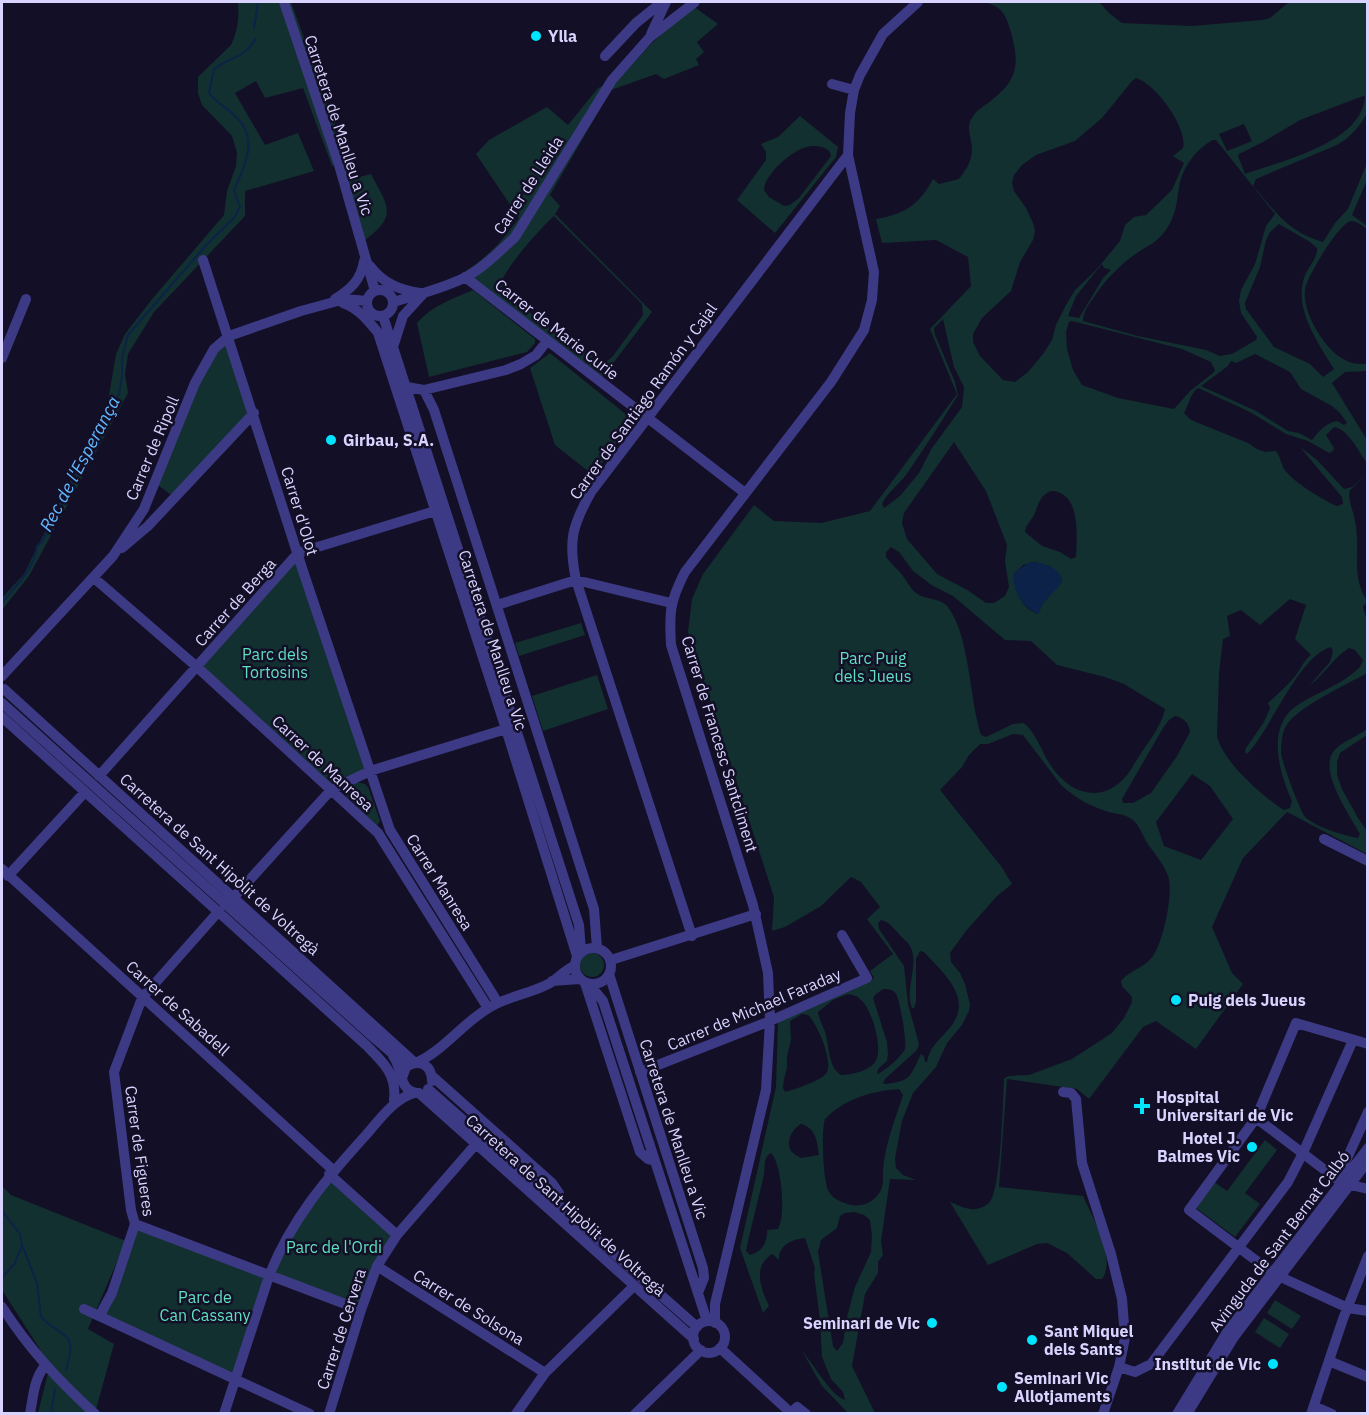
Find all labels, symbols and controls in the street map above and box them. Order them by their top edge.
place label: Ylla [548,26,577,46]
marker: Ylla [529,29,543,43]
street label: Carretera de Manlleu a Vic [300,32,378,218]
street label: Carrer de Lleida [489,132,568,238]
street label: Carrer de Marie Curie [491,274,623,384]
street label: Carrer de Santiago Ramón y Cajal [565,299,721,503]
water label: Rec de l'Esperança [34,392,125,535]
street label: Carrer de Ripoll [121,393,183,503]
place label: Girbau, S.A. [343,430,434,450]
marker: Girbau, S.A. [324,433,338,447]
street label: Carrer d'Olot [277,464,323,558]
street label: Carretera de Manlleu a Vic [454,547,532,733]
street label: Carrer de Berga [190,553,280,650]
street label: Carrer de Francesc Santcliment [678,633,762,855]
park label: Parc dels Tortosins [242,644,308,682]
park label: Parc Puig dels Jueus [835,648,911,686]
street label: Carrer de Manresa [268,711,378,816]
street label: Carretera de Sant Hipòlit de Voltregà [116,769,324,959]
street label: Carrer Manresa [402,830,478,934]
street label: Carrer de Sabadell [122,956,234,1060]
street label: Carrer de Michael Faraday [664,963,844,1055]
place label: Puig dels Jueus [1188,990,1306,1010]
marker: Puig dels Jueus [1169,993,1183,1007]
street label: Carretera de Manlleu a Vic [635,1036,713,1222]
street label: Carrer de Figueres [121,1084,159,1218]
place label: Hospital Universitari de Vic [1156,1087,1294,1125]
marker: Hospital Universitari de Vic [1133,1097,1151,1115]
street label: Carretera de Sant Hipòlit de Voltregà [462,1110,670,1300]
place label: Hotel J. Balmes Vic [1157,1128,1240,1166]
marker: Hotel J. Balmes Vic [1245,1140,1259,1154]
street label: Avinguda de Sant Bernat Calbó [1204,1147,1354,1335]
park label: Parc de l'Ordi [286,1237,382,1257]
street label: Carrer de Solsona [410,1265,529,1349]
street label: Carrer de Cervera [312,1266,370,1392]
park label: Parc de Can Cassany [160,1287,250,1325]
place label: Seminari de Vic [803,1313,920,1333]
marker: Seminari de Vic [925,1316,939,1330]
place label: Sant Miquel dels Sants [1044,1321,1133,1359]
marker: Sant Miquel dels Sants [1025,1333,1039,1347]
place label: Institut de Vic [1155,1354,1261,1374]
marker: Institut de Vic [1266,1357,1280,1371]
place label: Seminari Vic Allotjaments [1014,1368,1110,1406]
marker: Seminari Vic Allotjaments [995,1380,1009,1394]

